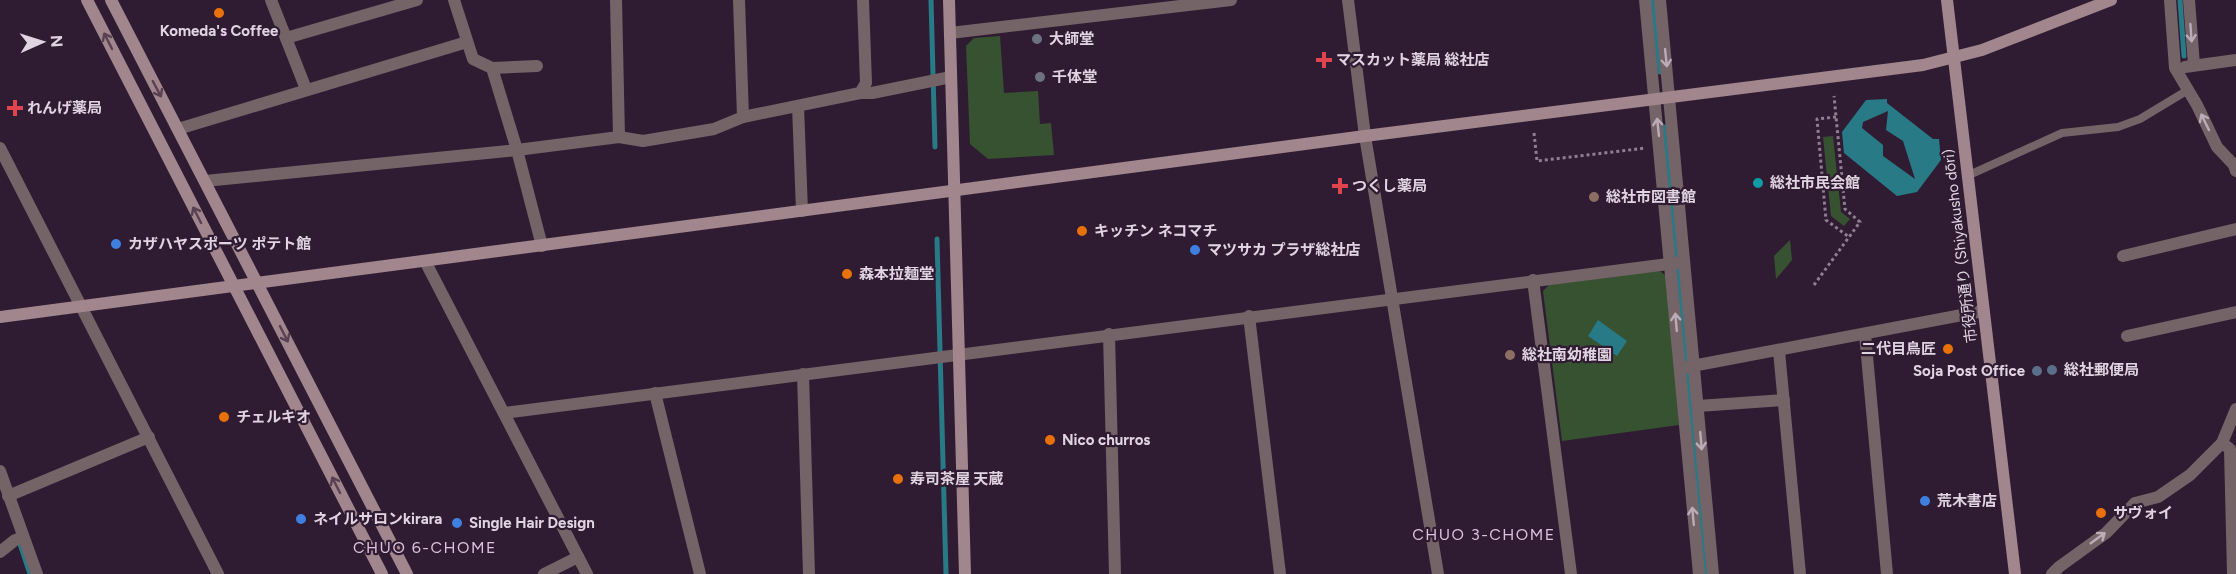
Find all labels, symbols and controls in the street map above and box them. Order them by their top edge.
marker: Komeda's Coffee [212,6,226,20]
north arrow [12,12,72,72]
place label: Komeda's Coffee [160,22,279,40]
one-way arrow [2186,22,2197,42]
place label: 大師堂 [1049,30,1094,48]
marker: 大師堂 [1030,32,1044,46]
one-way arrow [102,33,113,51]
text: N [47,35,66,48]
one-way arrow [1661,48,1672,68]
place label: マスカット薬局 総社店 [1336,51,1490,69]
marker: マスカット薬局 総社店 [1317,53,1331,67]
place label: 千体堂 [1052,68,1097,86]
marker: 千体堂 [1033,70,1047,84]
one-way arrow [151,80,163,97]
place label: れんげ薬局 [27,99,102,117]
marker: れんげ薬局 [8,101,22,115]
one-way arrow [2199,114,2211,132]
one-way arrow [1652,118,1663,138]
street label: 市役所通り (Shiyakusho dōri) [1939,148,1981,344]
place label: 総社市民会館 [1770,174,1860,192]
marker: 総社市民会館 [1751,176,1765,190]
place label: つくし薬局 [1352,177,1427,195]
marker: つくし薬局 [1333,179,1347,193]
place label: 総社市図書館 [1606,188,1696,206]
marker: 総社市図書館 [1587,190,1601,204]
one-way arrow [190,206,202,224]
place label: キッチン ネコマチ [1094,222,1217,240]
marker: キッチン ネコマチ [1075,224,1089,238]
place label: カザハヤスポーツ ポテト館 [128,235,311,253]
marker: カザハヤスポーツ ポテト館 [109,237,123,251]
place label: マツサカ プラザ総社店 [1207,241,1361,259]
marker: マツサカ プラザ総社店 [1188,243,1202,257]
place label: 森本拉麺堂 [859,265,934,283]
marker: 森本拉麺堂 [840,267,854,281]
one-way arrow [1670,312,1681,332]
one-way arrow [279,325,291,343]
place label: 二代目鳥匠 [1861,340,1936,358]
marker: 二代目鳥匠 [1941,342,1955,356]
place label: 総社南幼稚園 [1522,346,1612,364]
marker: 総社南幼稚園 [1503,348,1517,362]
place label: 総社郵便局 [2064,361,2139,379]
place label: Soja Post Office [1913,362,2026,380]
marker: 総社郵便局 [2045,363,2059,377]
marker: Soja Post Office [2030,364,2044,378]
place label: チェルキオ [236,408,311,426]
marker: チェルキオ [217,410,231,424]
one-way arrow [1696,430,1707,450]
place label: Nico churros [1062,431,1150,449]
marker: Nico churros [1043,433,1057,447]
place label: 寿司茶屋 天蔵 [910,470,1004,488]
marker: 寿司茶屋 天蔵 [891,472,905,486]
one-way arrow [329,476,341,494]
place label: 荒木書店 [1937,492,1997,510]
marker: 荒木書店 [1918,494,1932,508]
place label: サヴォイ [2113,504,2173,522]
one-way arrow [1687,506,1698,526]
marker: サヴォイ [2094,506,2108,520]
place label: ネイルサロンkirara [313,510,442,528]
marker: ネイルサロンkirara [294,512,308,526]
place label: Single Hair Design [469,514,595,532]
marker: Single Hair Design [450,516,464,530]
district label: CHUO 3-CHOME [1412,525,1556,544]
one-way arrow [2090,532,2106,545]
district label: CHUO 6-CHOME [353,538,497,557]

